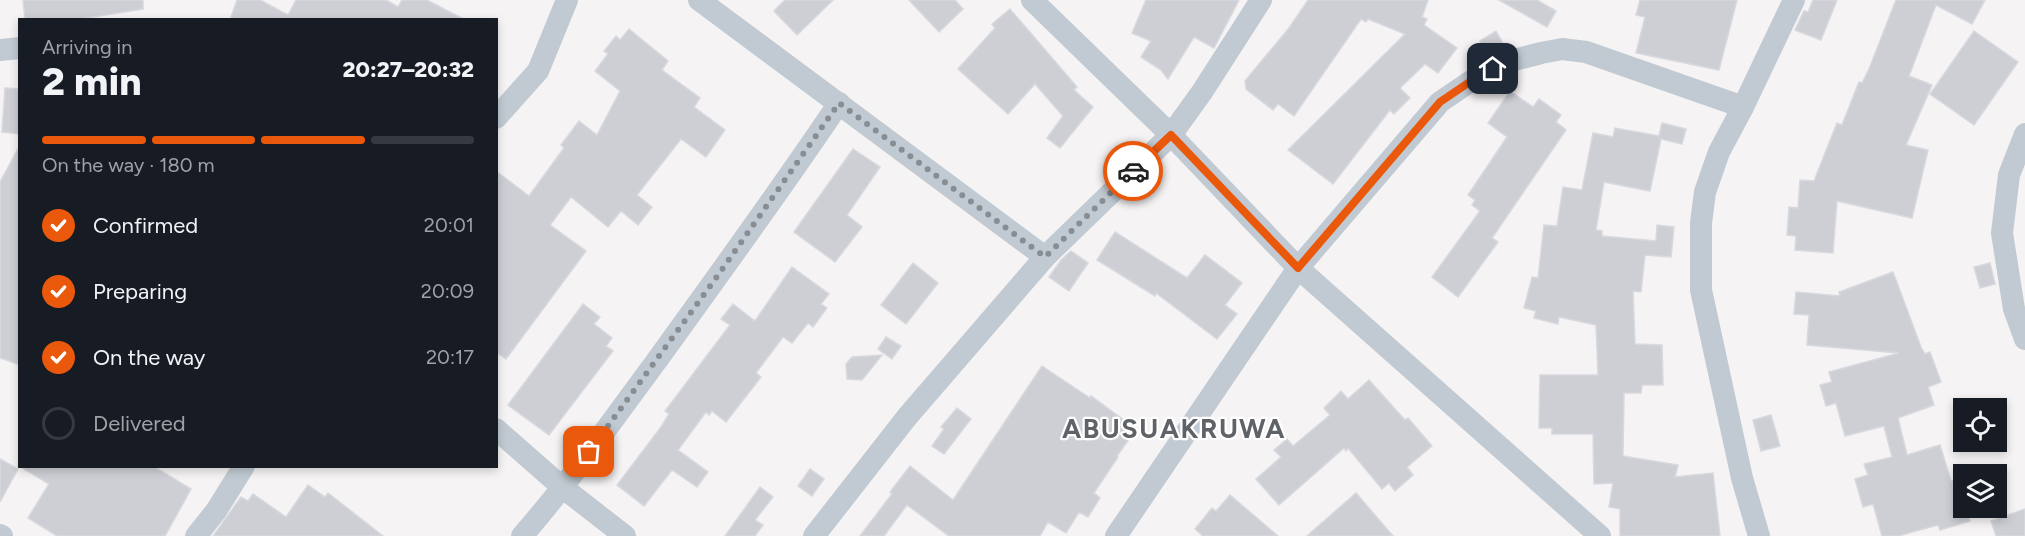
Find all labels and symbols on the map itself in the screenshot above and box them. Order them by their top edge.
pin [1467,43,1518,94]
courier [1103,141,1163,201]
district label: ABUSUAKRUWA [1062,412,1286,445]
pin [563,426,614,477]

